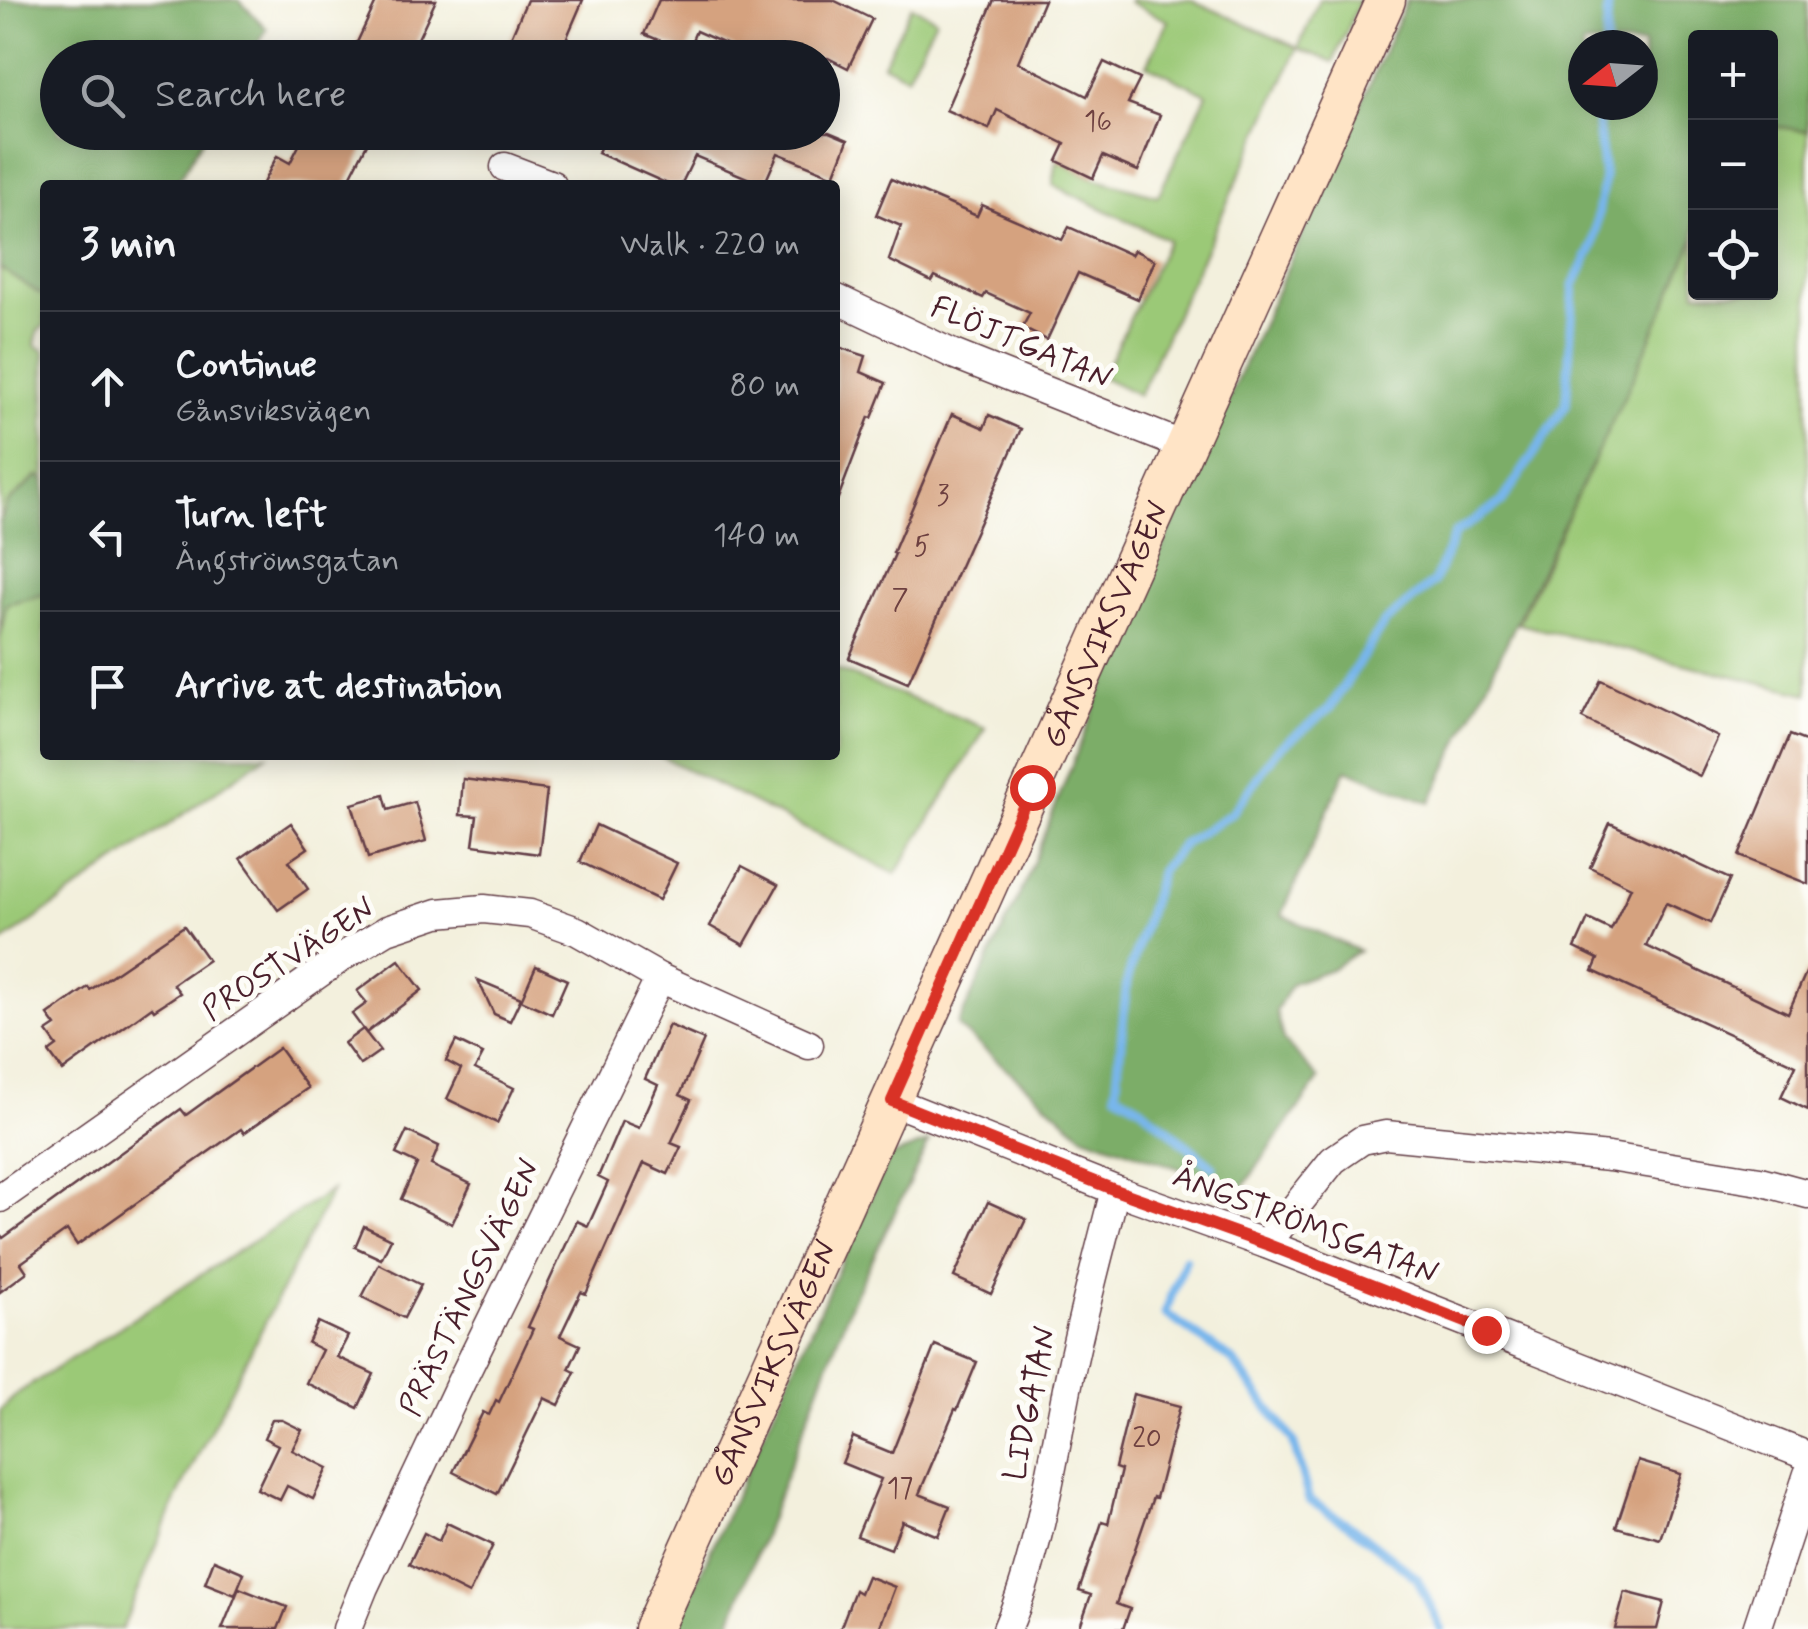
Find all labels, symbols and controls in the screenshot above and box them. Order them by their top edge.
north arrow [1568,30,1658,120]
map controls [1688,30,1778,300]
button: + [1688,30,1778,120]
search box [40,40,840,150]
icon: search [75,68,130,123]
text: Search here [155,71,346,120]
house number: 16 [1084,104,1112,141]
button: − [1688,120,1778,210]
button: locate [1688,210,1778,300]
text: 3 min [80,218,177,273]
text: Walk · 220 m [620,224,800,266]
street label: FLÖJTGATAN [924,287,1118,401]
text: Continue [175,341,317,390]
icon: ahead [80,359,135,414]
text: 80 m [730,365,800,407]
text: Gånsviksvägen [175,390,372,432]
house number: 3 [937,478,950,515]
text: Turn left [175,491,327,540]
street label: GÅNSVIKSVÄGEN [1033,495,1181,755]
icon: left [80,509,135,564]
text: 140 m [713,515,800,557]
house number: 5 [914,529,930,566]
text: Ångströmsgatan [175,540,399,582]
house number: 7 [892,582,909,619]
icon: arrive [80,659,135,714]
text: Arrive at destination [175,662,502,711]
route start [1010,765,1056,811]
street label: PROSTVÄGEN [194,888,384,1031]
street label: PRÄSTÄNGSVÄGEN [390,1152,551,1424]
street label: ÅNGSTRÖMSGATAN [1166,1156,1444,1296]
street label: GÅNSVIKSVÄGEN [701,1234,848,1494]
route end [1464,1308,1510,1354]
street label: LIDGATAN [994,1322,1068,1484]
house number: 20 [1132,1421,1162,1458]
house number: 17 [887,1471,913,1508]

